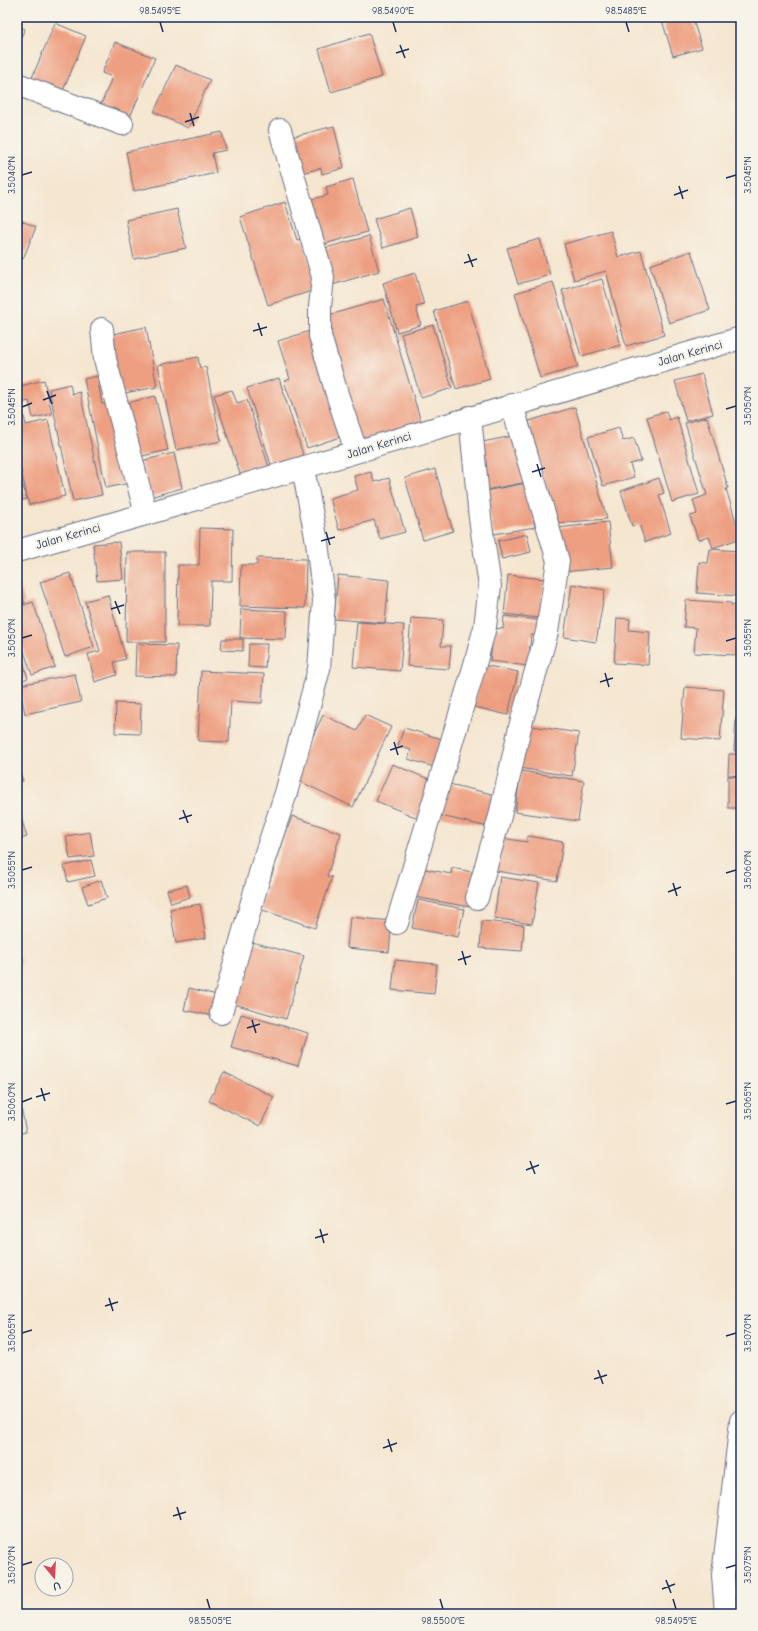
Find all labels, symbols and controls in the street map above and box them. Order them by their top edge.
text: 98.5495°E [139,5,181,17]
text: 98.5490°E [372,5,414,17]
text: 98.5485°E [605,5,647,17]
text: 3.5040°N [6,156,18,194]
text: 3.5045°N [742,156,754,194]
street label: Jalan Kerinci [656,337,724,369]
text: 3.5050°N [742,387,754,425]
text: 3.5045°N [6,388,18,426]
street label: Jalan Kerinci [345,429,413,461]
street label: Jalan Kerinci [34,520,102,552]
text: 3.5050°N [6,619,18,657]
text: 3.5055°N [742,619,754,657]
text: 3.5055°N [6,851,18,889]
text: 3.5060°N [742,851,754,889]
text: 3.5065°N [742,1082,754,1120]
text: 3.5060°N [6,1083,18,1121]
text: 3.5065°N [6,1314,18,1352]
text: 3.5070°N [742,1314,754,1352]
text: 3.5070°N [6,1546,18,1584]
text: 3.5075°N [742,1546,754,1584]
north arrow [34,1557,74,1597]
text: U [51,1579,62,1593]
text: 98.5505°E [189,1615,231,1627]
text: 98.5500°E [421,1615,465,1627]
text: 98.5495°E [655,1615,697,1627]

